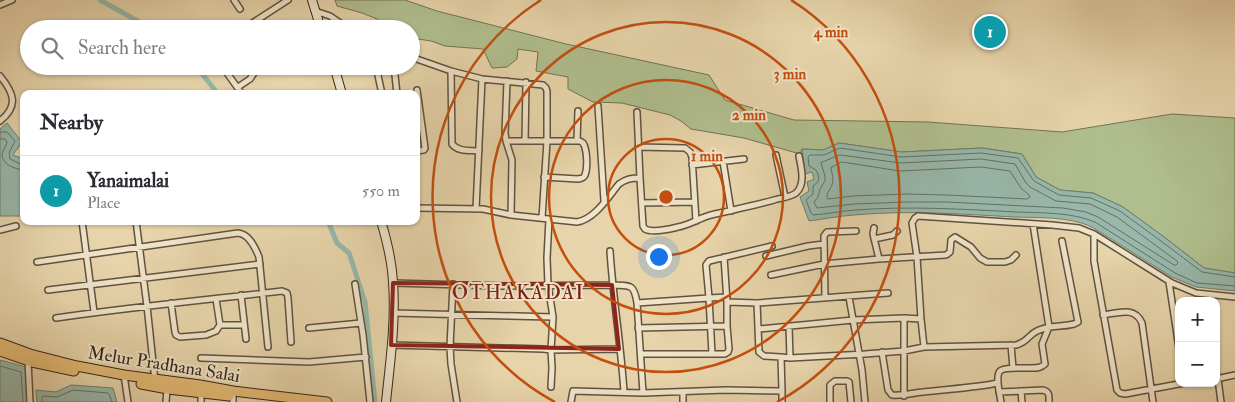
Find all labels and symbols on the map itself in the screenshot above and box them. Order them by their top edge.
pin: 1 [974,13,1006,51]
text: 4 min [813,23,849,42]
text: 3 min [774,65,806,84]
text: 2 min [732,106,766,125]
text: 1 min [691,147,723,166]
centre of rings [657,188,675,206]
your location [646,244,672,270]
district label: OTHAKADAI [452,280,584,305]
street label: Melur Pradhana Salai [86,341,242,388]

